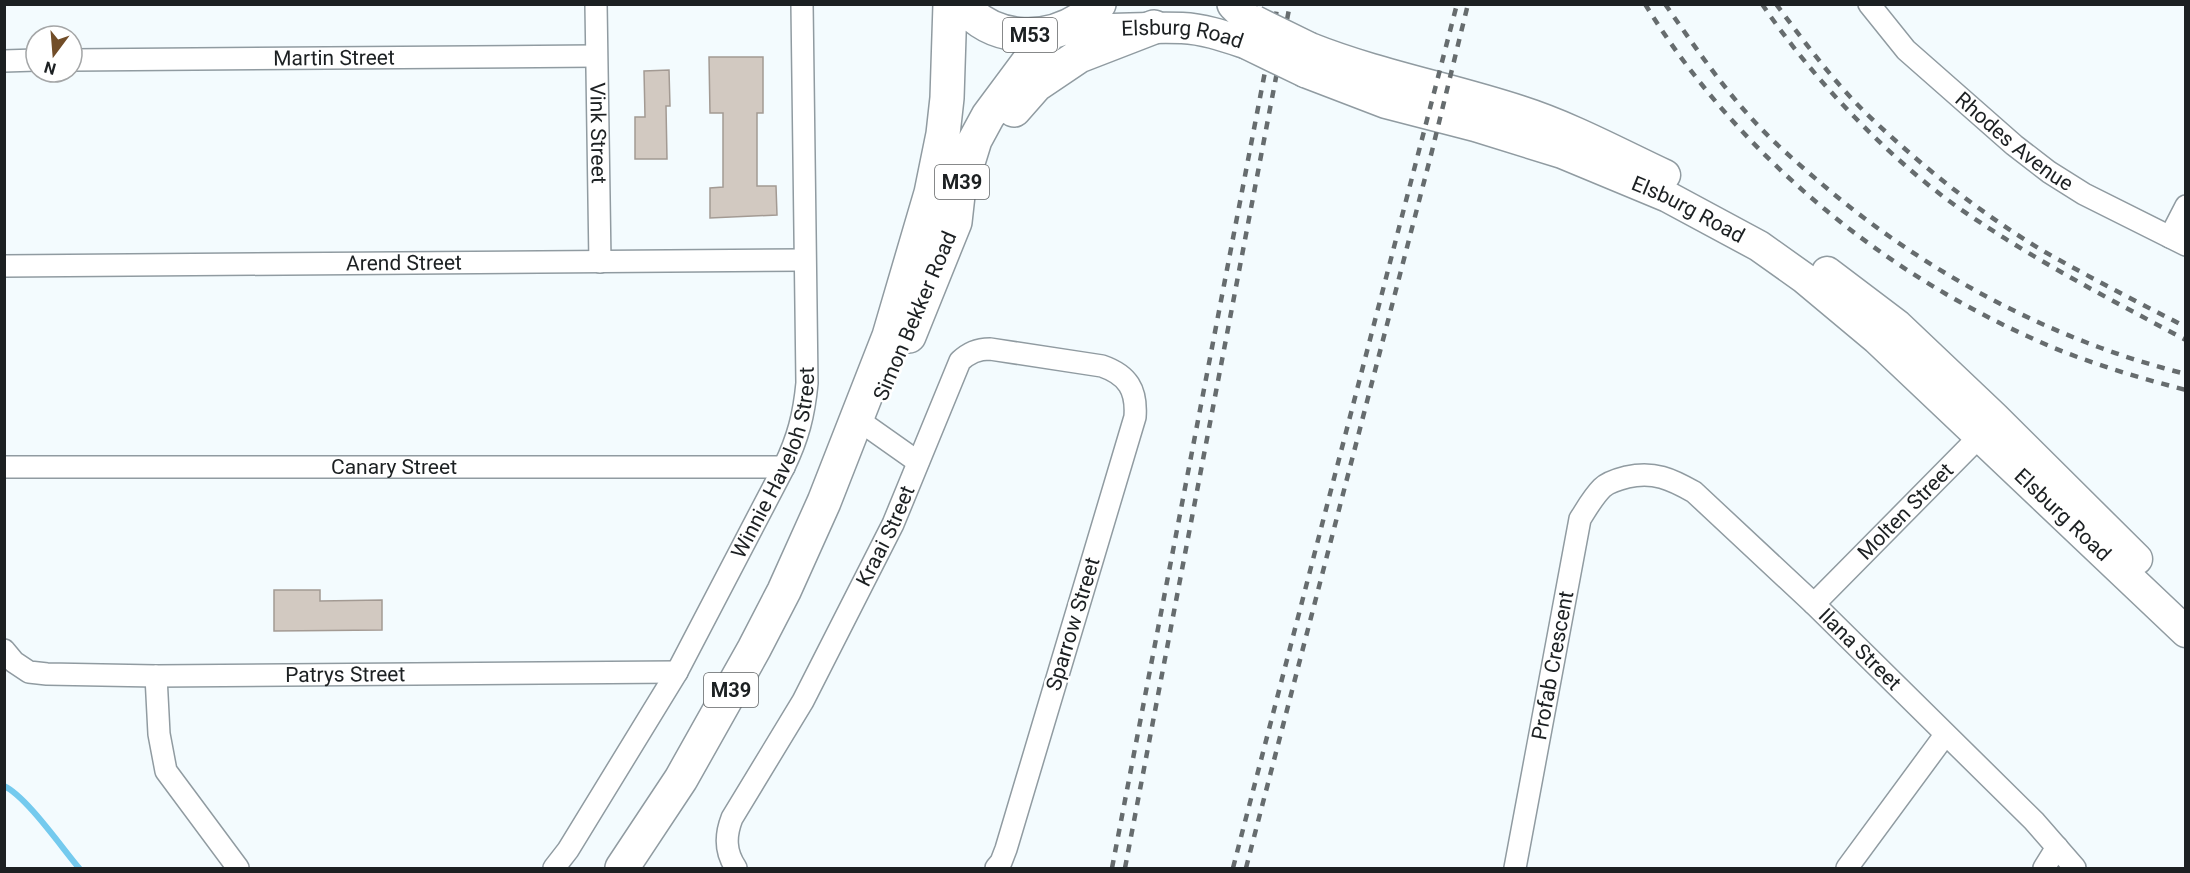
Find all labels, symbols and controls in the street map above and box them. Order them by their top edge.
street label: Elsburg Road [1121,16,1246,54]
road number: M53 [1003,18,1057,52]
north arrow [24,24,84,84]
street label: Martin Street [273,46,395,70]
text: N [42,57,58,79]
street label: Vink Street [585,82,611,184]
street label: Rhodes Avenue [1951,87,2077,196]
road number: M39 [935,165,989,199]
street label: Elsburg Road [1628,171,1749,248]
street label: Simon Bekker Road [868,228,962,404]
street label: Arend Street [346,251,462,275]
street label: Winnie Haveloh Street [726,366,819,562]
street label: Canary Street [331,455,457,479]
street label: Molten Street [1853,458,1958,565]
street label: Elsburg Road [2010,464,2116,566]
street label: Kraai Street [851,482,920,590]
street label: Sparrow Street [1041,554,1105,694]
street label: Profab Crescent [1527,589,1578,742]
street label: Ilana Street [1814,604,1906,695]
street label: Patrys Street [285,662,406,687]
road number: M39 [704,673,758,707]

